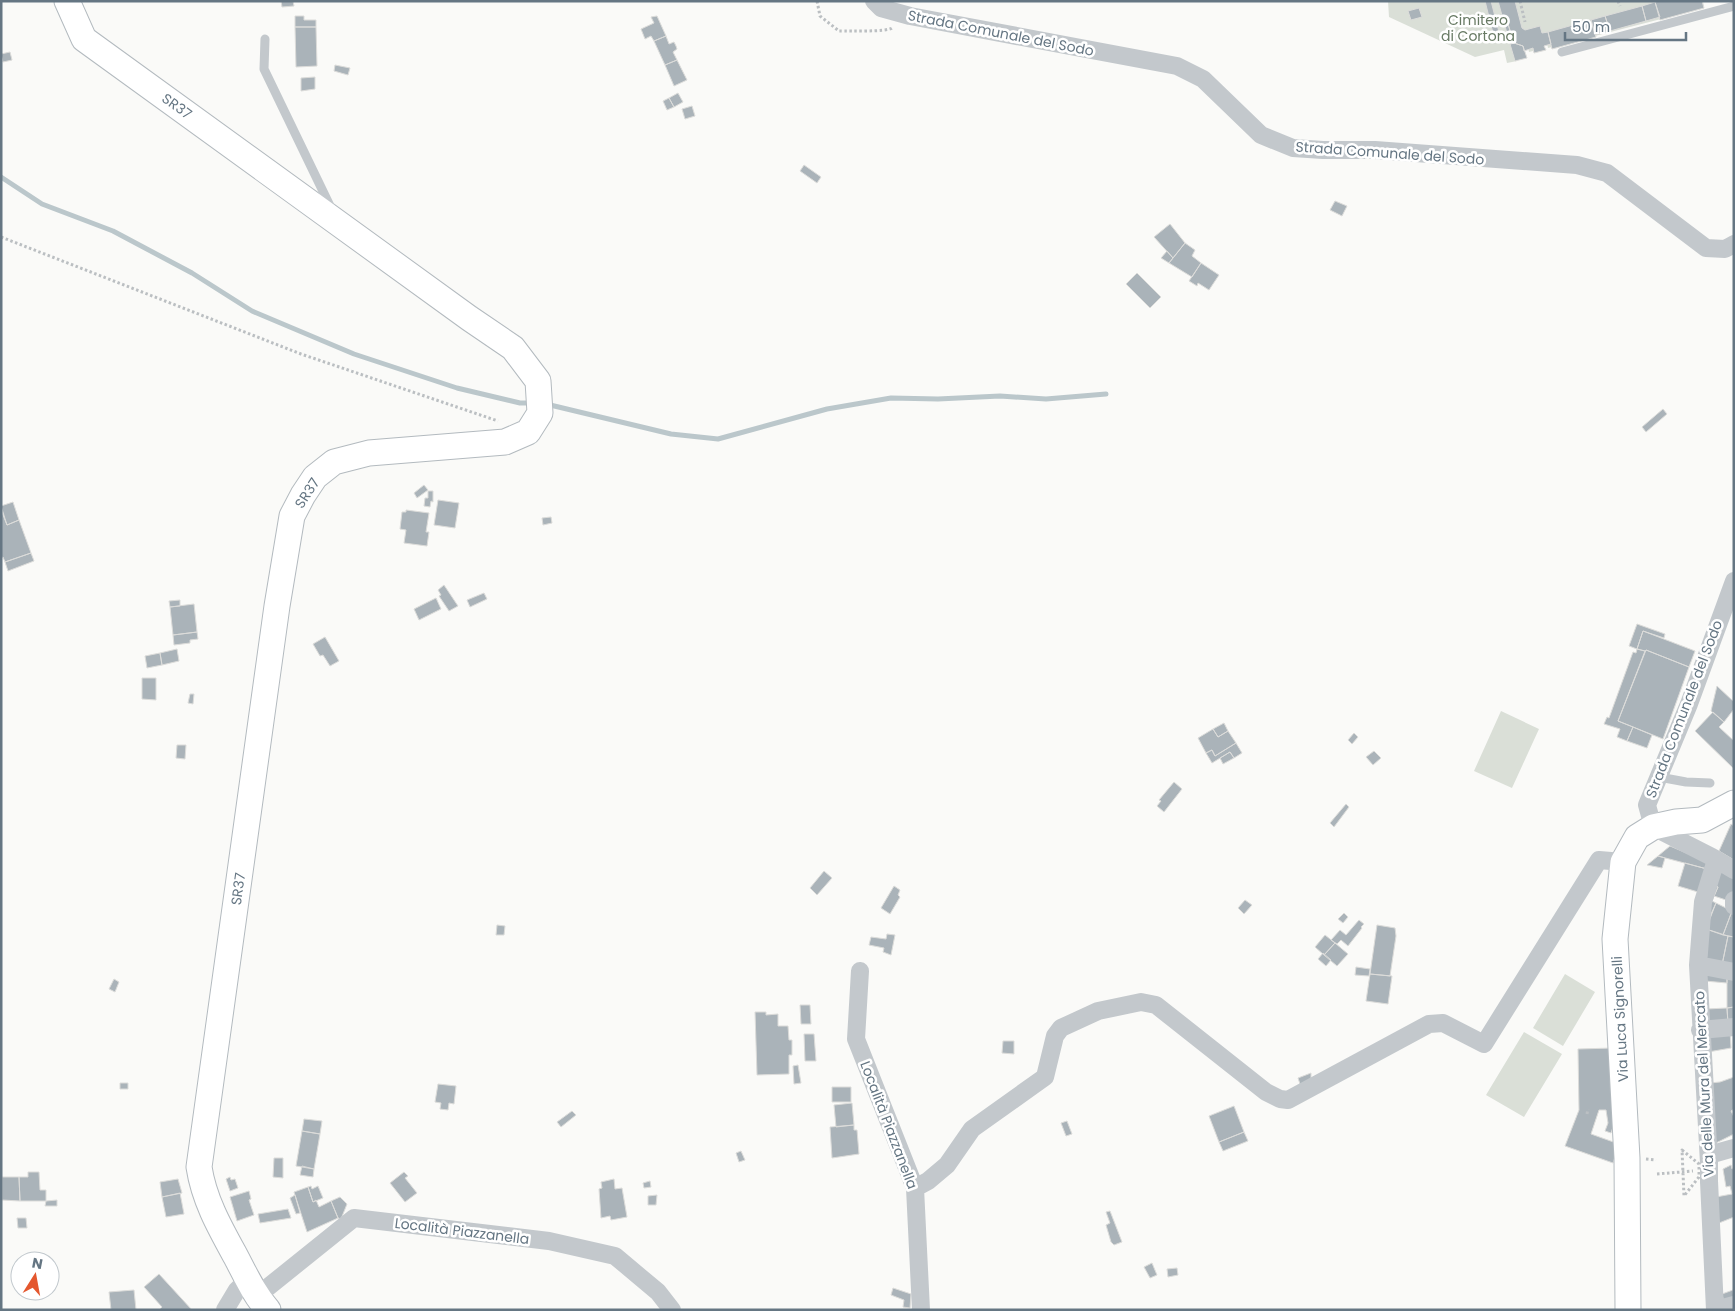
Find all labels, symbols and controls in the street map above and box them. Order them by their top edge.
street label: Strada Comunale del Sodo [906,5,1096,61]
park label: Cimitero di Cortona [1441,10,1515,46]
scale bar [1565,10,1686,42]
text: 50 m [1572,16,1610,37]
street label: SR37 [158,88,196,124]
street label: Strada Comunale del Sodo [1295,136,1485,170]
street label: SR37 [290,474,324,512]
street label: Strada Comunale del Sodo [1641,617,1727,801]
street label: SR37 [226,871,250,907]
street label: Via Luca Signorelli [1607,956,1633,1082]
street label: Via delle Mura del Mercato [1689,990,1719,1178]
street label: Località Piazzanella [855,1058,923,1192]
street label: Località Piazzanella [394,1213,530,1249]
north arrow [10,1251,60,1301]
text: N [30,1252,45,1274]

